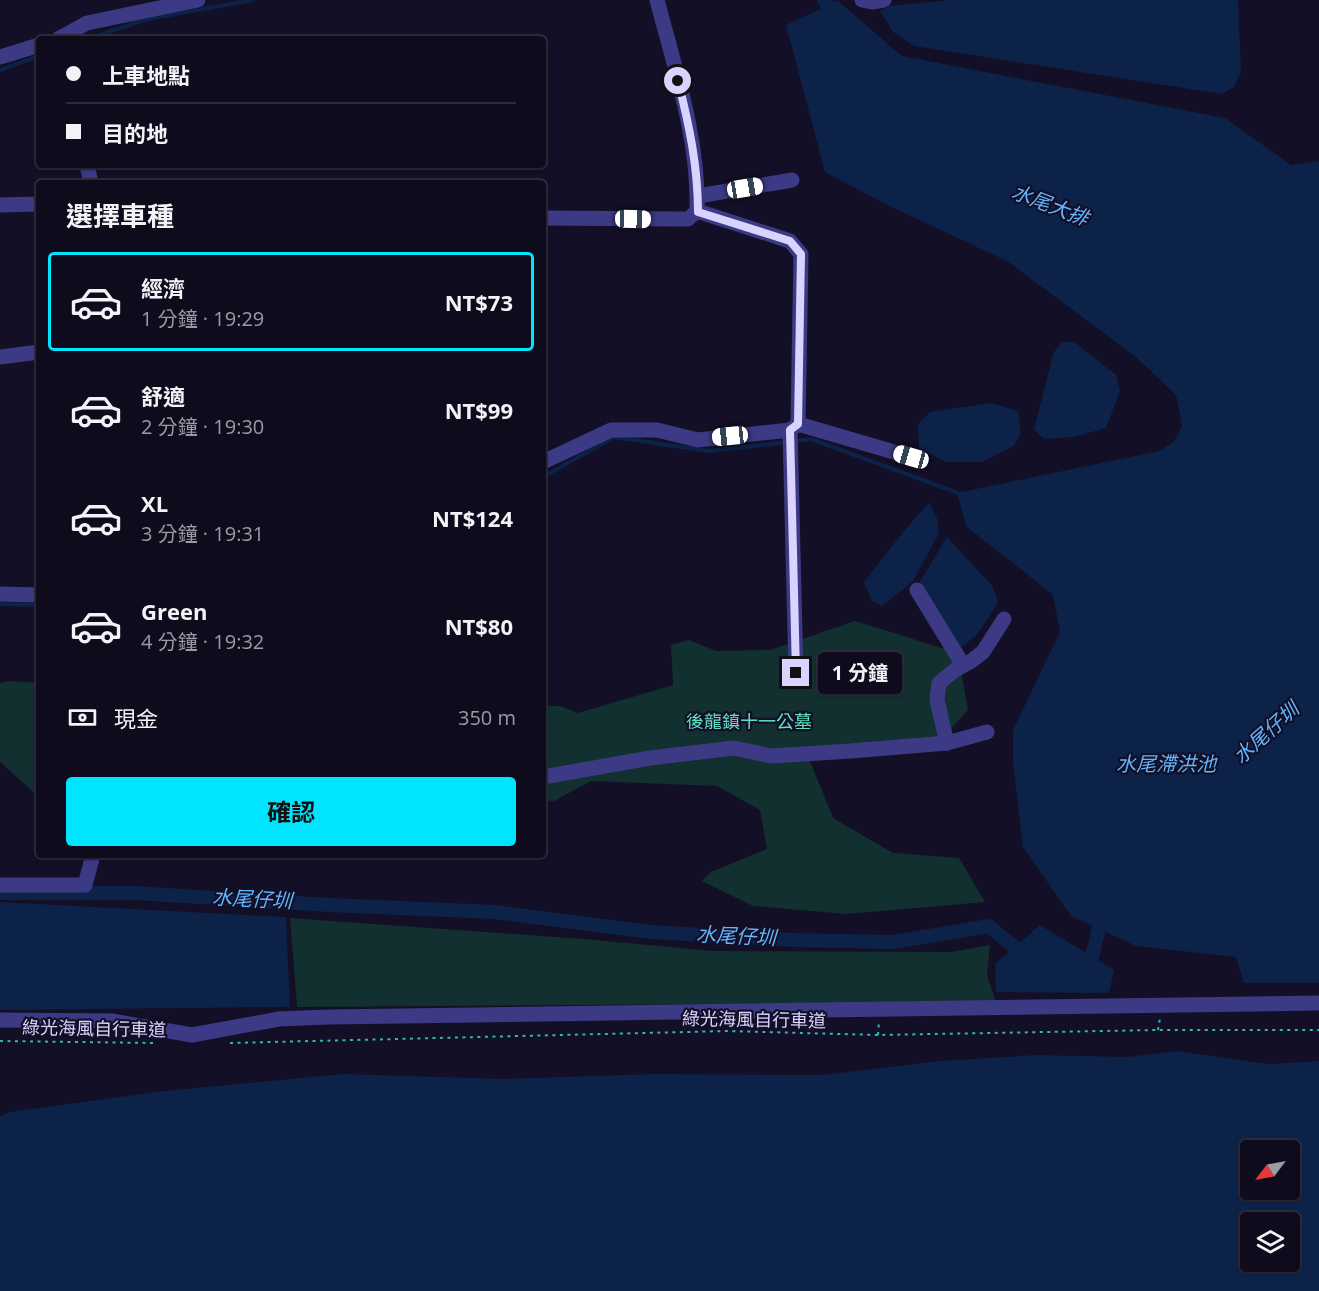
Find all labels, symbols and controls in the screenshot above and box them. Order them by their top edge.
text: 上車地點 [102,60,190,90]
route start [664,67,691,94]
text: 目的地 [102,118,168,148]
car [726,176,764,200]
water label: 水尾大排 [1008,178,1095,233]
text: 選擇車種 [66,197,174,234]
car [615,210,651,228]
text: 經濟 [141,273,185,303]
icon: car [69,275,123,329]
text: NT$73 [445,287,513,317]
text: 1 分鐘 · 19:29 [141,305,264,332]
text: 舒適 [141,381,185,411]
icon: car [69,383,123,437]
text: NT$99 [445,395,513,425]
text: 2 分鐘 · 19:30 [141,413,264,440]
car [711,425,749,447]
car [891,443,931,471]
text: XL [141,488,168,518]
icon: car [69,491,123,545]
text: NT$124 [432,503,513,533]
text: 3 分鐘 · 19:31 [141,520,264,547]
text: Green [141,596,207,626]
icon: car [69,599,123,653]
text: NT$80 [445,611,513,641]
text: 4 分鐘 · 19:32 [141,628,264,655]
callout: 1 分鐘 [817,652,901,694]
route end [782,659,809,686]
text: 1 分鐘 [832,659,888,686]
water label: 水尾仔圳 [1227,694,1307,769]
icon: cash [66,701,99,734]
text: 現金 [114,703,158,733]
text: 350 m [458,704,516,731]
park label: 後龍鎮十一公墓 [686,709,812,733]
water label: 水尾滯洪池 [1116,750,1218,777]
button: 確認 [66,777,516,846]
water label: 水尾仔圳 [211,883,296,914]
water label: 水尾仔圳 [695,920,780,951]
street label: 綠光海風自行車道 [682,1006,826,1032]
street label: 綠光海風自行車道 [22,1015,166,1041]
north arrow [1240,1140,1300,1200]
map controls [1240,1140,1300,1272]
button: layers [1240,1212,1300,1272]

